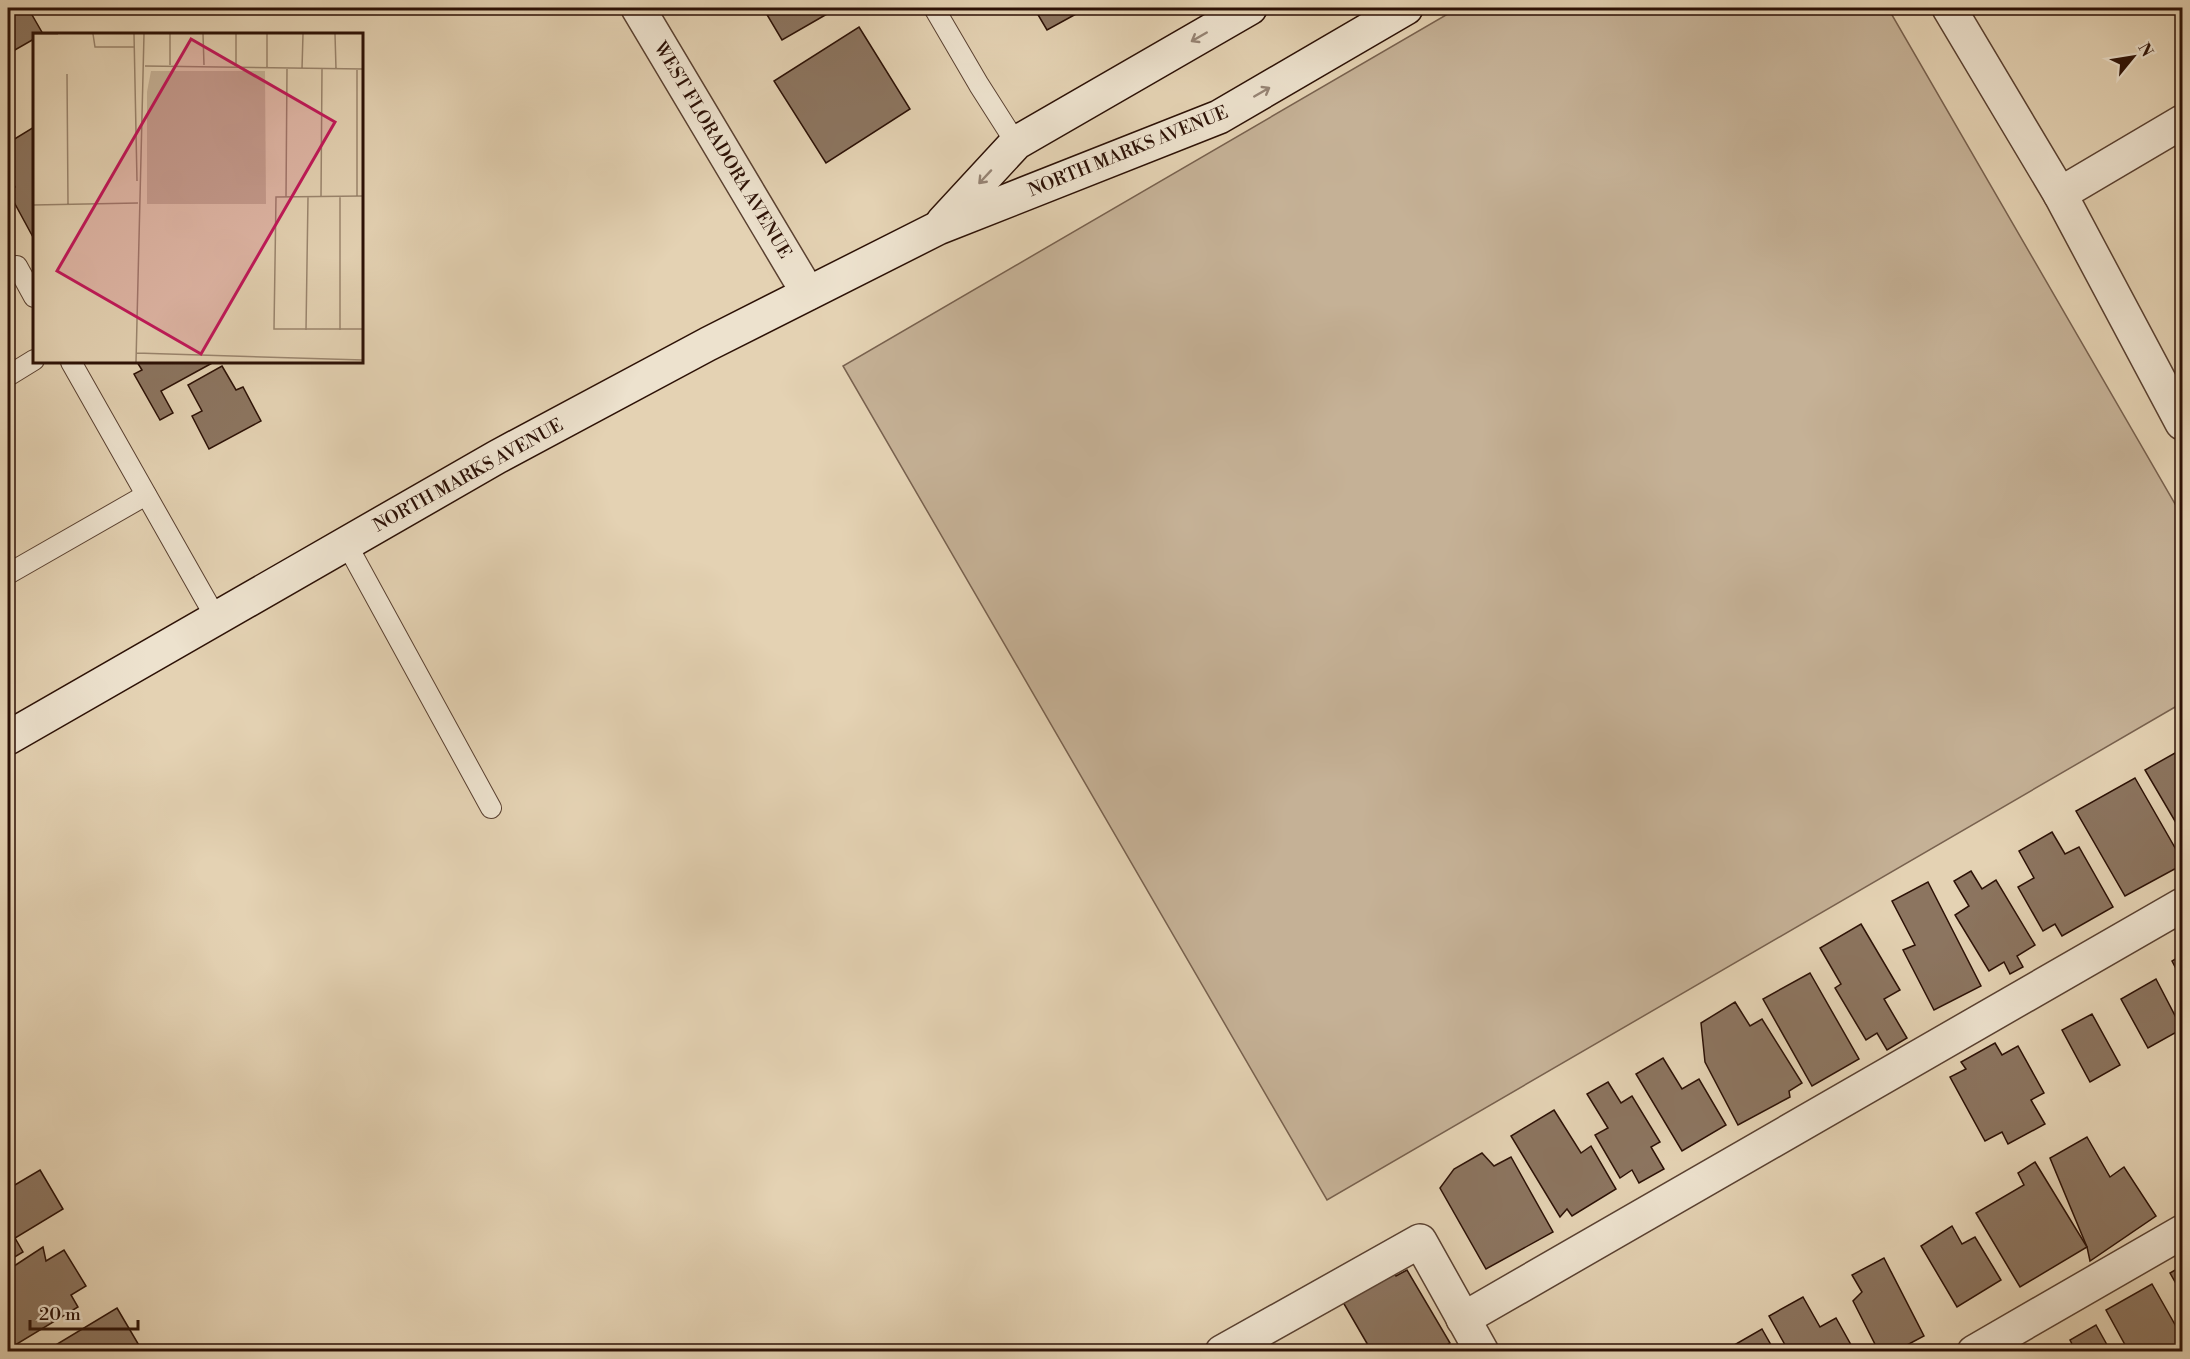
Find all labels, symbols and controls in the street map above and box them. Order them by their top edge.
north arrow [2103,27,2163,87]
one-way arrow [1191,31,1208,43]
inset map [33,33,363,363]
street label: WEST FLORADORA AVENUE [648,37,796,263]
text: N [2133,40,2157,61]
one-way arrow [1253,86,1270,98]
street label: NORTH MARKS AVENUE [1025,101,1232,202]
one-way arrow [978,170,992,185]
street label: NORTH MARKS AVENUE [369,414,567,537]
scale bar [30,1293,138,1331]
text: 20 m [39,1303,81,1326]

